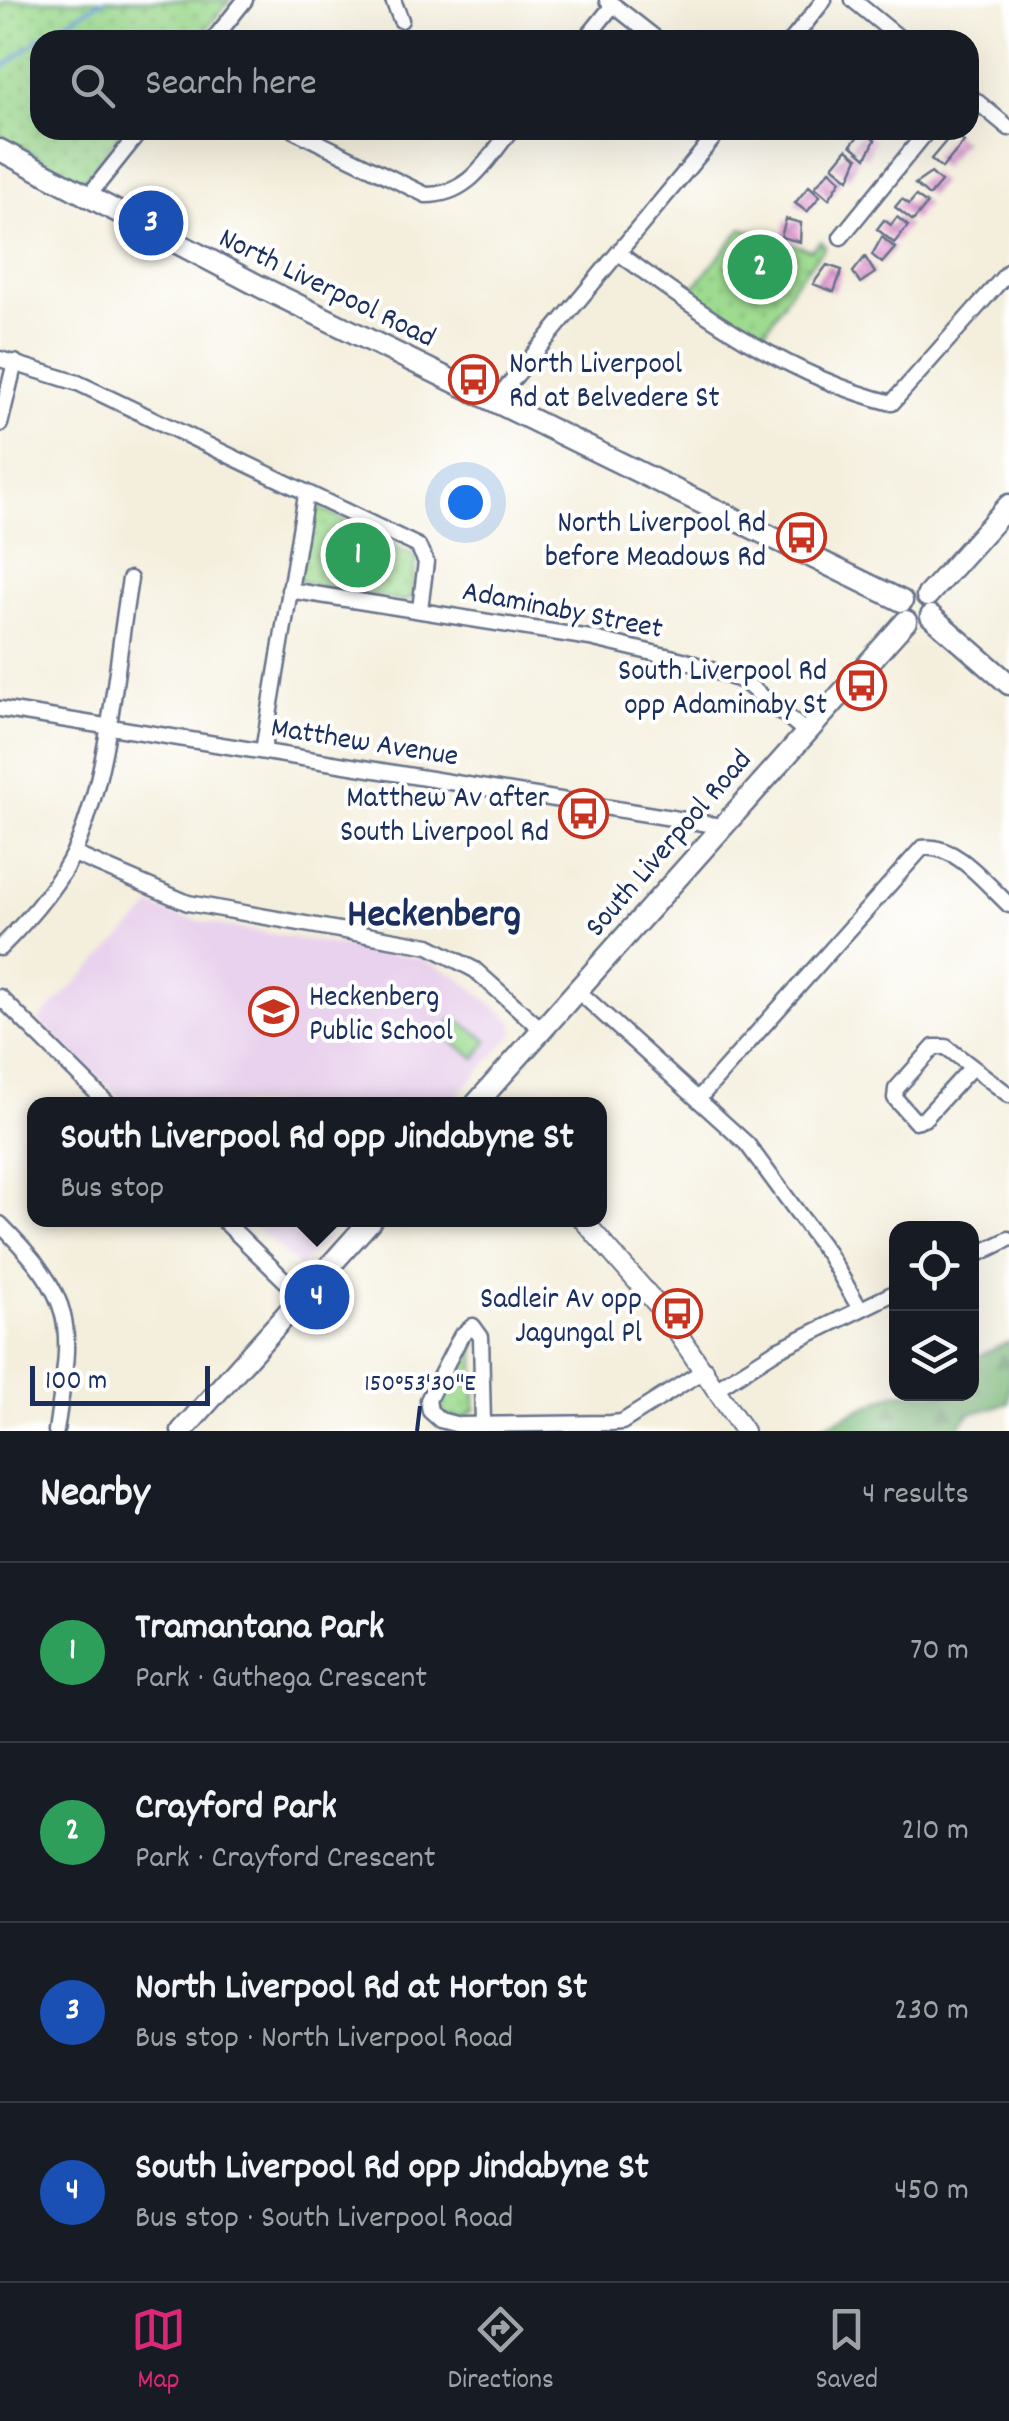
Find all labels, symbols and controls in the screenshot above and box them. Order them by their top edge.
search box [30,30,979,140]
icon: search [65,58,120,113]
text: Search here [145,58,317,113]
pin: 3 [118,186,184,260]
street label: North Liverpool Road [210,219,442,361]
pin: 2 [728,230,792,304]
place label: North Liverpool Rd at Belvedere St [509,345,720,422]
bus stop icon: North Liverpool Rd at Belvedere St [448,353,500,405]
your location [440,477,491,528]
place label: North Liverpool Rd before Meadows Rd [545,504,766,581]
bus stop icon: North Liverpool Rd before Meadows Rd [775,512,827,564]
pin: 1 [326,518,390,592]
street label: Adaminaby Street [458,572,666,653]
place label: South Liverpool Rd opp Adaminaby St [618,652,827,729]
bus stop icon: South Liverpool Rd opp Adaminaby St [836,660,888,712]
street label: Matthew Avenue [268,708,461,780]
street label: South Liverpool Road [577,742,764,948]
place label: Matthew Av after South Liverpool Rd [340,779,549,856]
bus stop icon: Matthew Av after South Liverpool Rd [558,787,610,839]
district label: Heckenberg [347,889,521,946]
place label: Heckenberg Public School [309,978,453,1055]
school or university icon: Heckenberg Public School [248,986,300,1038]
popup [27,1097,607,1227]
text: South Liverpool Rd opp Jindabyne St [60,1112,574,1167]
text: Bus stop [60,1167,164,1213]
map controls [889,1221,979,1401]
button: locate [889,1221,979,1311]
pin: 4 [284,1260,350,1334]
place label: Sadleir Av opp Jagungal Pl [480,1280,642,1357]
bus stop icon: Sadleir Av opp Jagungal Pl [651,1288,703,1340]
button: layers [889,1311,979,1401]
scale bar [30,1361,210,1406]
text: 100 m [45,1363,107,1403]
text: 150°53'30"E [364,1367,476,1403]
text: Nearby [40,1466,150,1526]
text: 4 results [862,1473,969,1519]
text: Tramantana Park [135,1602,384,1657]
text: 1 [69,1629,76,1675]
text: 70 m [910,1629,969,1675]
text: Park · Guthega Crescent [135,1657,427,1703]
text: Crayford Park [135,1782,337,1837]
text: 2 [66,1809,79,1855]
text: 210 m [901,1809,969,1855]
text: Park · Crayford Crescent [135,1837,436,1883]
text: North Liverpool Rd at Horton St [135,1962,587,2017]
text: 3 [65,1989,80,2035]
text: 230 m [894,1989,969,2035]
text: Bus stop · North Liverpool Road [135,2017,513,2063]
text: South Liverpool Rd opp Jindabyne St [135,2142,649,2197]
text: 4 [66,2169,79,2215]
text: 450 m [894,2169,969,2215]
text: Bus stop · South Liverpool Road [135,2197,513,2243]
tab: Map [131,2302,186,2402]
tab: Directions [448,2302,554,2402]
tab: Saved [816,2302,878,2402]

